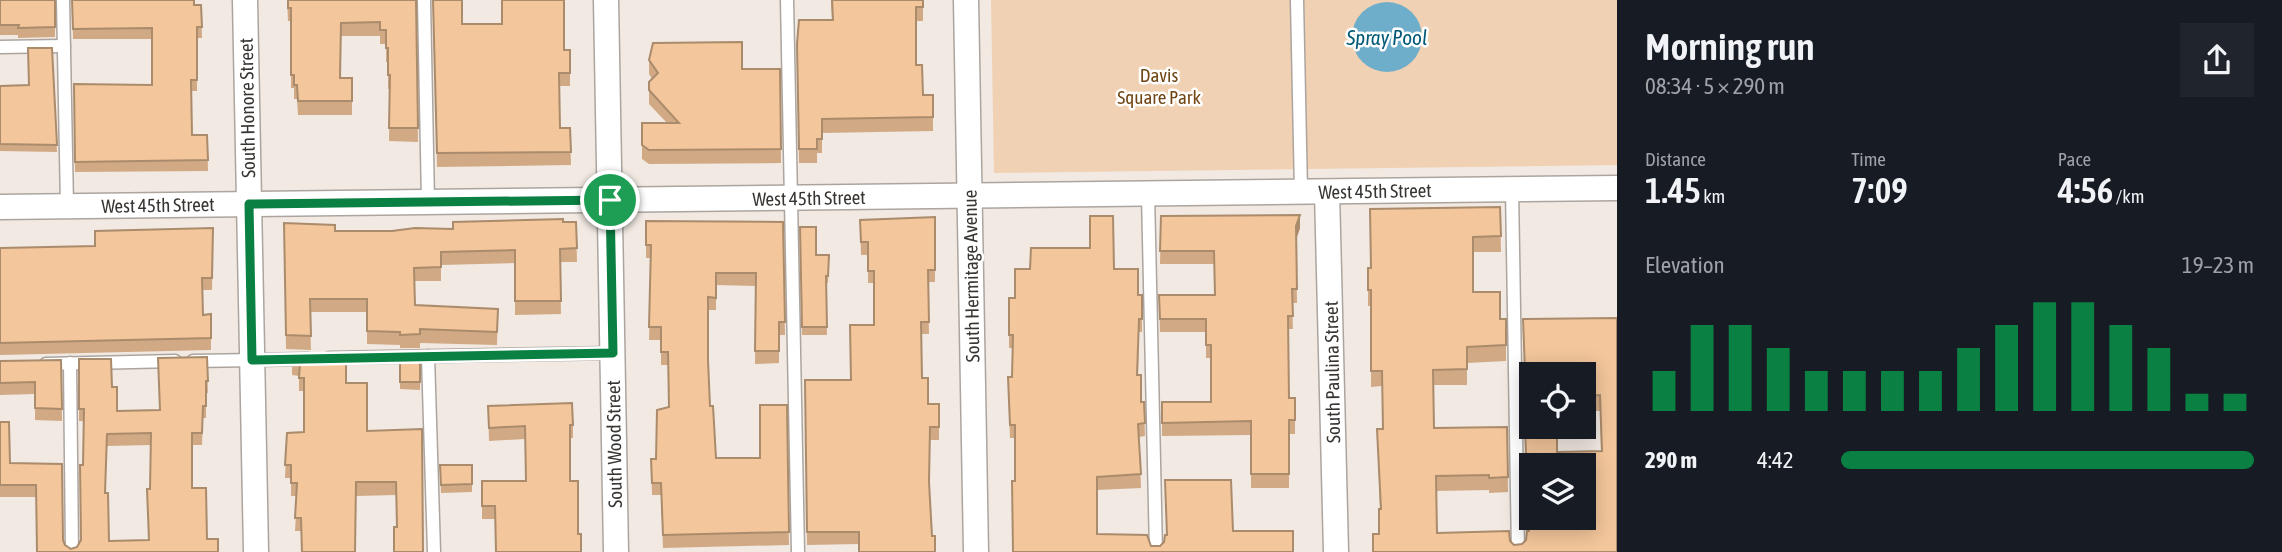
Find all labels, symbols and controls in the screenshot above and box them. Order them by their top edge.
button: share [2180,23,2254,97]
water label: Spray Pool [1345,25,1428,49]
text: Morning run [1645,25,1815,68]
street label: South Honore Street [235,38,259,178]
park label: Davis Square Park [1117,64,1201,108]
text: 08:34 · 5 × 290 m [1645,73,1785,99]
text: Distance [1645,148,1706,170]
text: Time [1851,148,1886,170]
text: Pace [2058,148,2091,170]
pin [580,170,640,230]
text: 1.45 [1645,170,1701,210]
text: 7:09 [1851,170,1908,210]
text: 4:56 [2058,170,2113,210]
street label: West 45th Street [1318,179,1432,203]
icon: arrive [591,181,629,219]
text: km [1701,185,1725,207]
text: /km [2113,185,2144,207]
street label: West 45th Street [752,186,866,210]
street label: South Hermitage Avenue [958,190,984,362]
street label: West 45th Street [101,193,215,217]
text: Elevation [1645,252,1725,278]
text: 19–23 m [2182,252,2254,278]
street label: South Paulina Street [1320,301,1344,443]
map controls [1519,362,1596,530]
button: locate [1519,362,1596,439]
street label: South Wood Street [602,380,626,508]
text: 290 m [1645,447,1697,473]
text: 4:42 [1757,447,1794,473]
button: layers [1519,453,1596,530]

